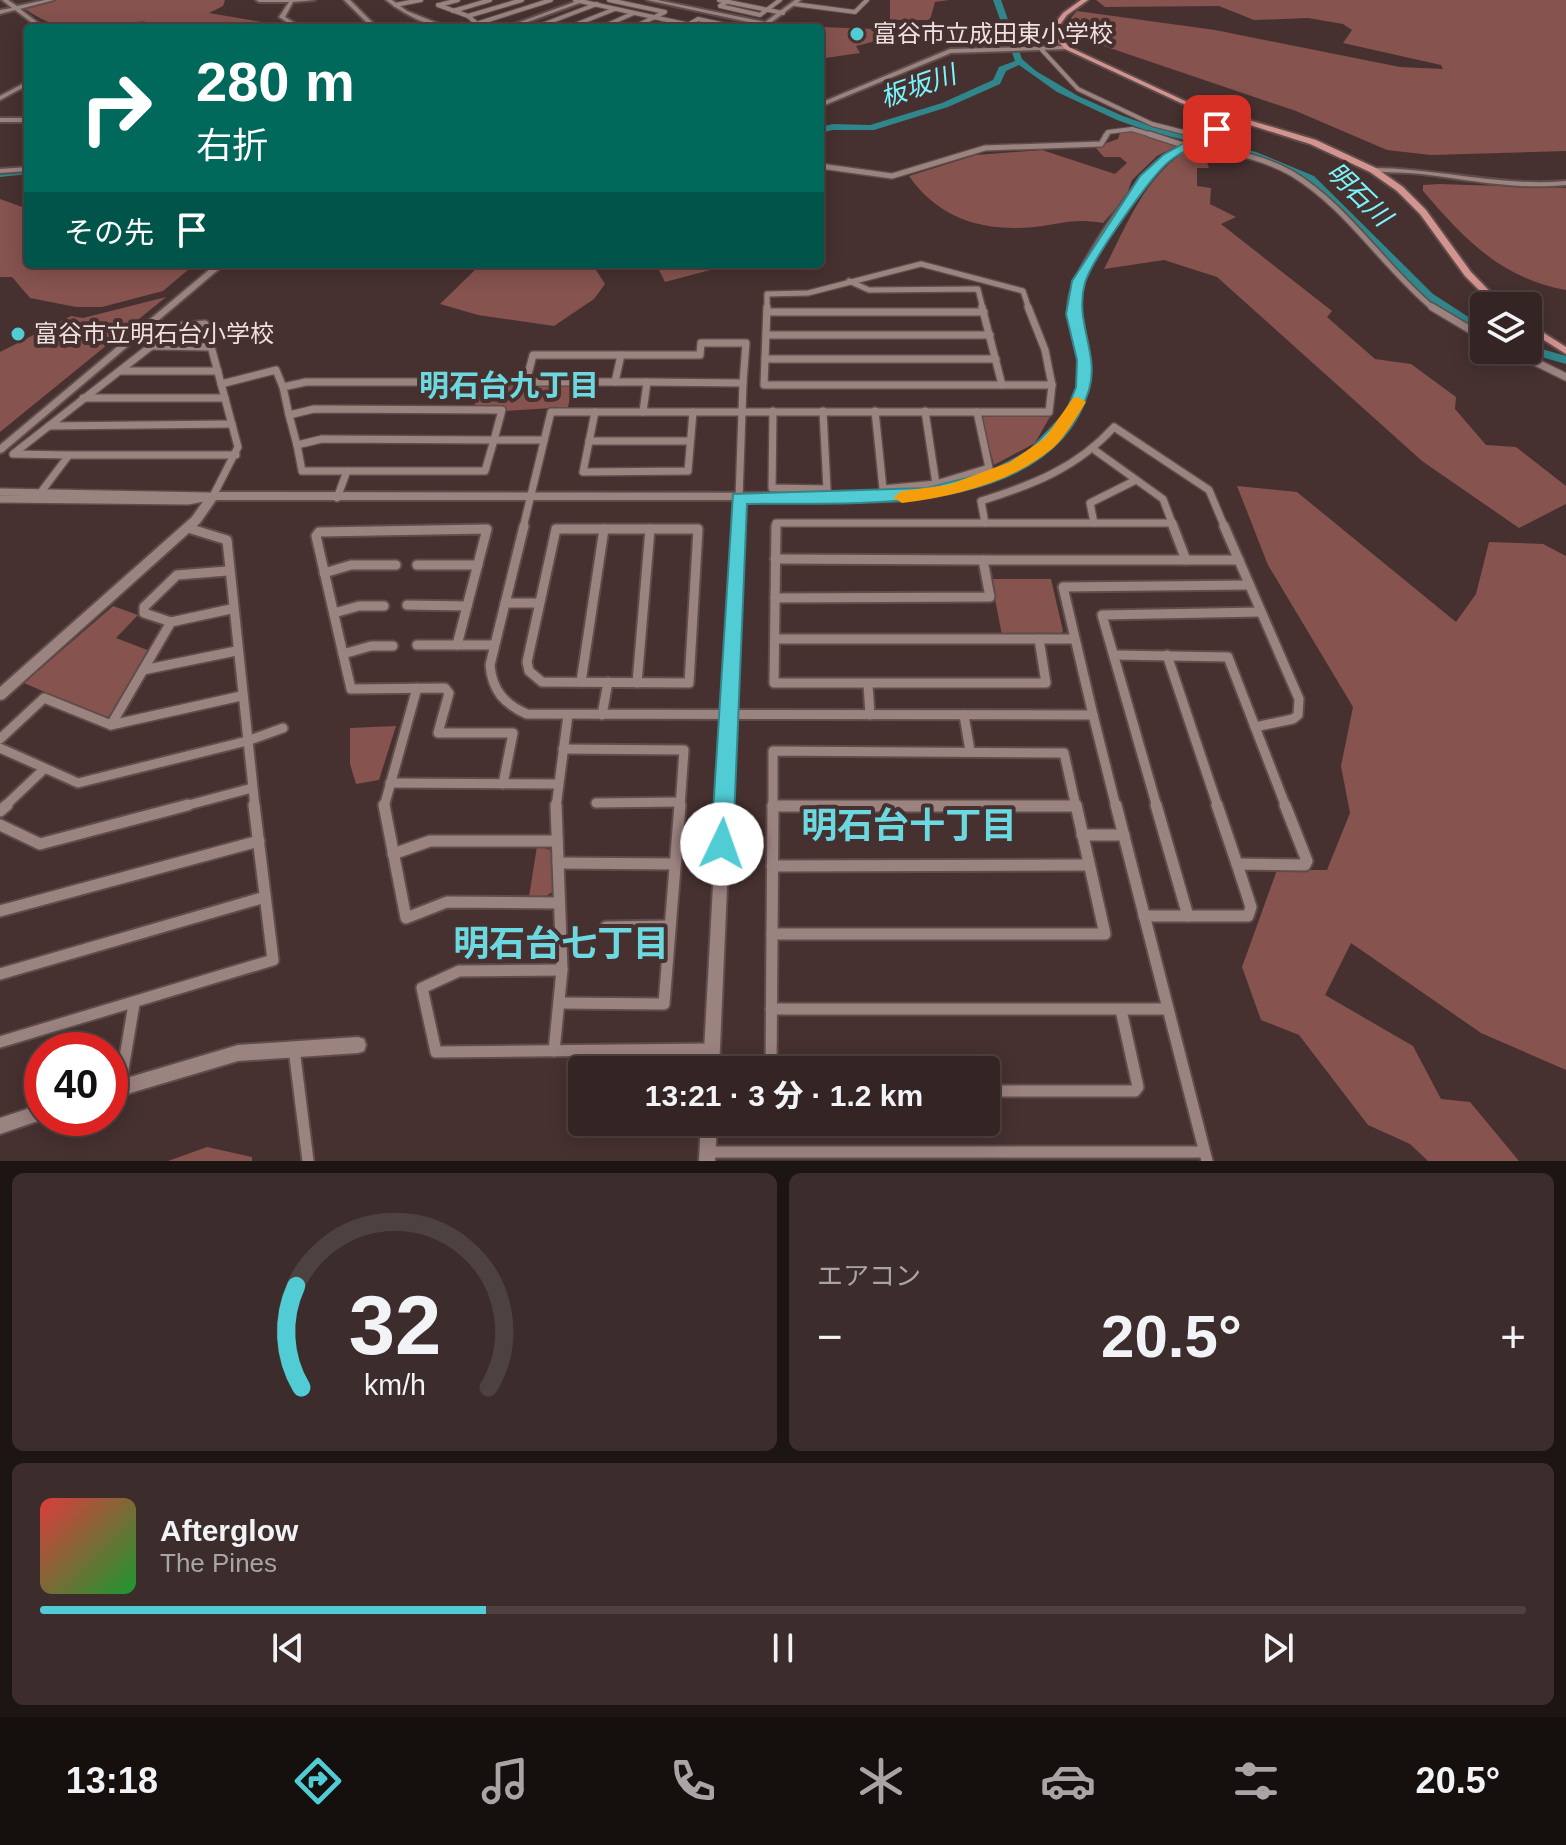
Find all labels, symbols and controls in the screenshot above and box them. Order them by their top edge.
place label: 富谷市立成田東小学校 [873,20,1113,47]
marker: 富谷市立成田東小学校 [848,25,866,43]
text: 280 m [196,50,355,113]
icon: right [64,56,168,160]
water label: 板坂川 [876,58,963,113]
pin [1183,95,1251,163]
icon: arrive [1195,107,1239,151]
text: 右折 [196,125,268,166]
water label: 明石川 [1321,156,1400,234]
icon: arrive [170,208,214,252]
text: その先 [64,216,154,249]
map controls [1470,292,1542,364]
button: layers [1470,292,1542,364]
place label: 富谷市立明石台小学校 [34,320,274,347]
marker: 富谷市立明石台小学校 [9,325,27,343]
district label: 明石台九丁目 [419,369,599,402]
position arrow [680,802,764,886]
district label: 明石台十丁目 [801,805,1017,846]
district label: 明石台七丁目 [453,923,669,964]
speed limit sign: 40 [24,1032,128,1136]
text: 13:21 · 3 分 · 1.2 km [645,1079,923,1112]
text: エアコン [817,1261,921,1291]
text: 32 [348,1279,441,1372]
text: 20.5° [1101,1303,1242,1370]
text: − [817,1312,843,1361]
text: + [1500,1312,1526,1361]
text: km/h [364,1369,425,1401]
text: Afterglow [160,1514,298,1547]
text: The Pines [160,1548,277,1578]
icon: previous [266,1626,310,1670]
icon: pause [761,1626,805,1670]
icon: next [1256,1626,1300,1670]
icon: directions [290,1753,346,1809]
icon: music [477,1753,533,1809]
icon: phone [665,1753,721,1809]
icon: climate [853,1753,909,1809]
icon: car [1040,1753,1096,1809]
icon: filters [1228,1753,1284,1809]
text: 13:18 [66,1760,158,1801]
text: 20.5° [1416,1760,1500,1801]

